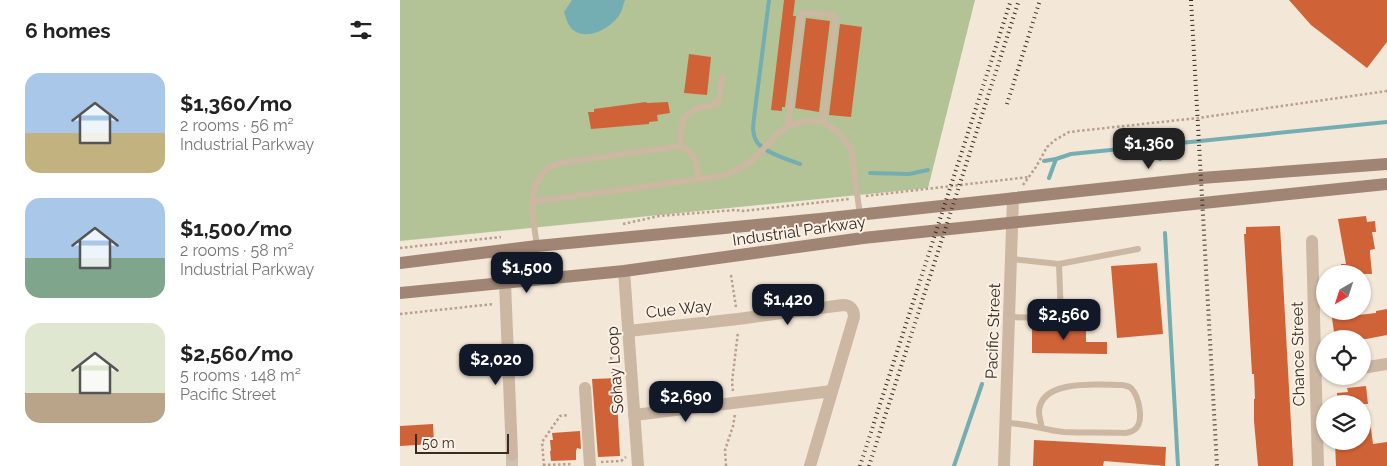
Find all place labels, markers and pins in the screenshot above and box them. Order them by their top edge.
pin: $1,360 [1108,128,1190,170]
pin: $1,500 [486,252,568,294]
pin: $1,420 [747,284,829,326]
pin: $2,560 [1023,298,1105,341]
pin: $2,020 [455,344,537,386]
pin: $2,690 [645,380,727,423]

